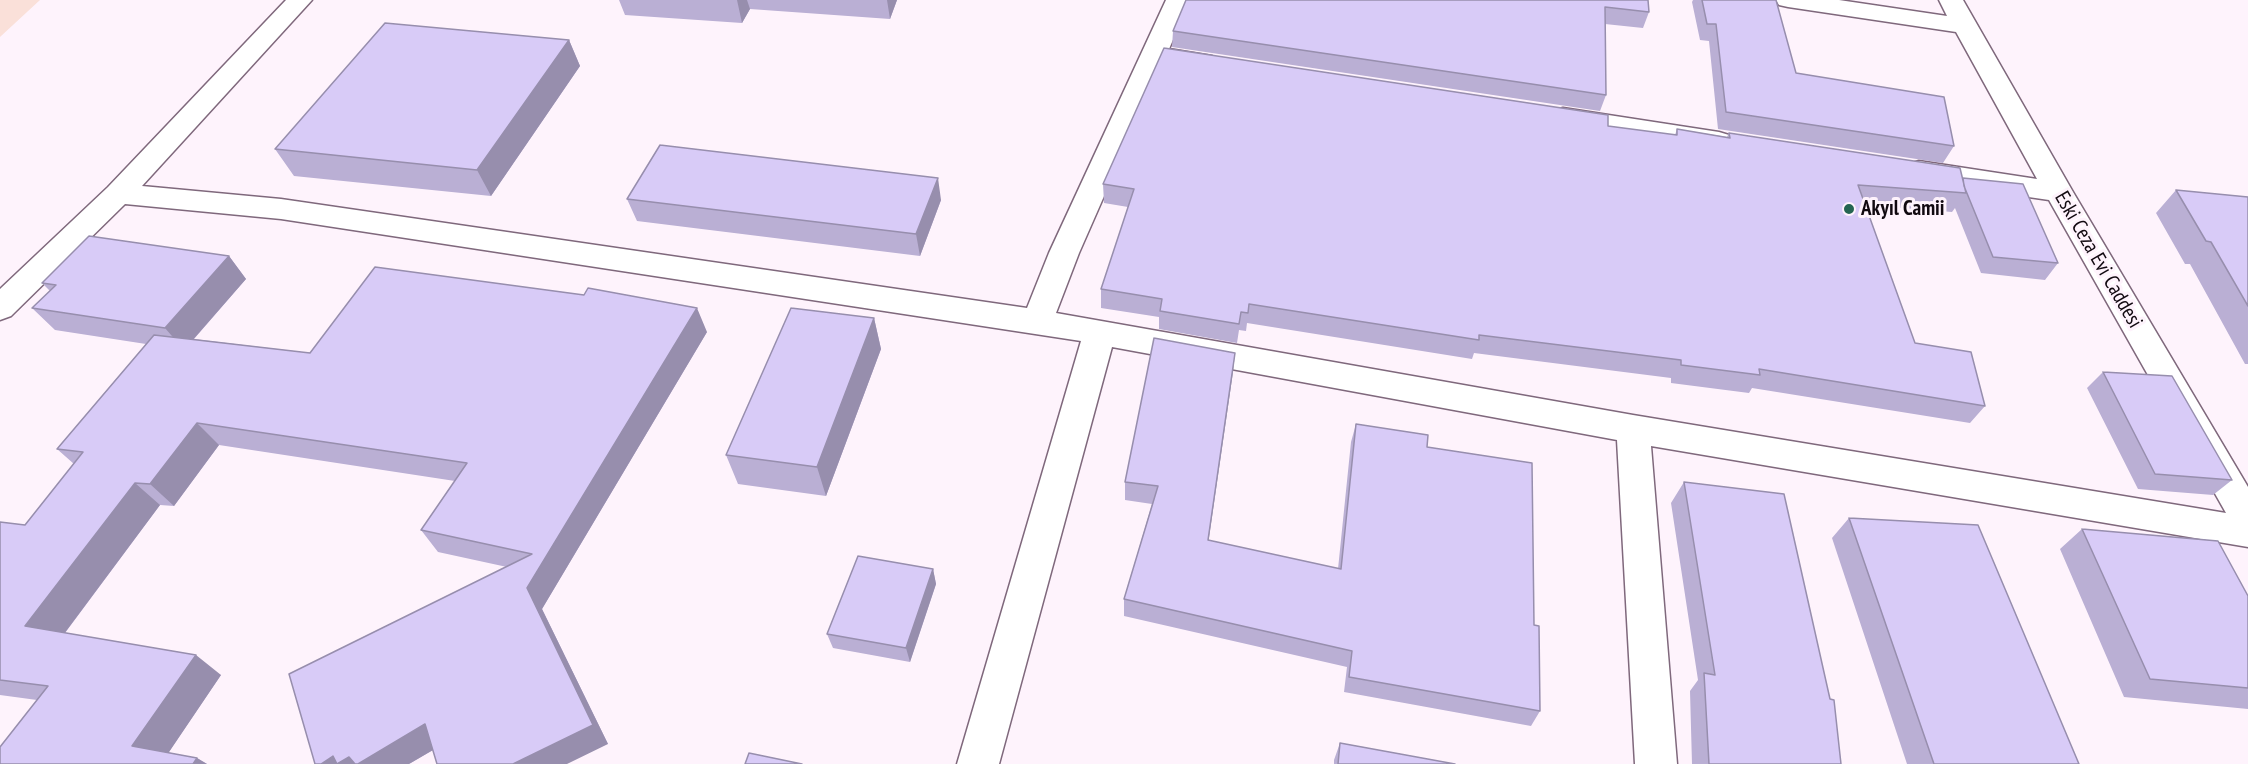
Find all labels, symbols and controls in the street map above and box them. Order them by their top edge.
street label: Eski Ceza Evi Caddesi [2049,187,2147,333]
place label: Akyıl Camii [1861,196,1945,222]
marker: Akyıl Camii [1842,202,1856,216]

